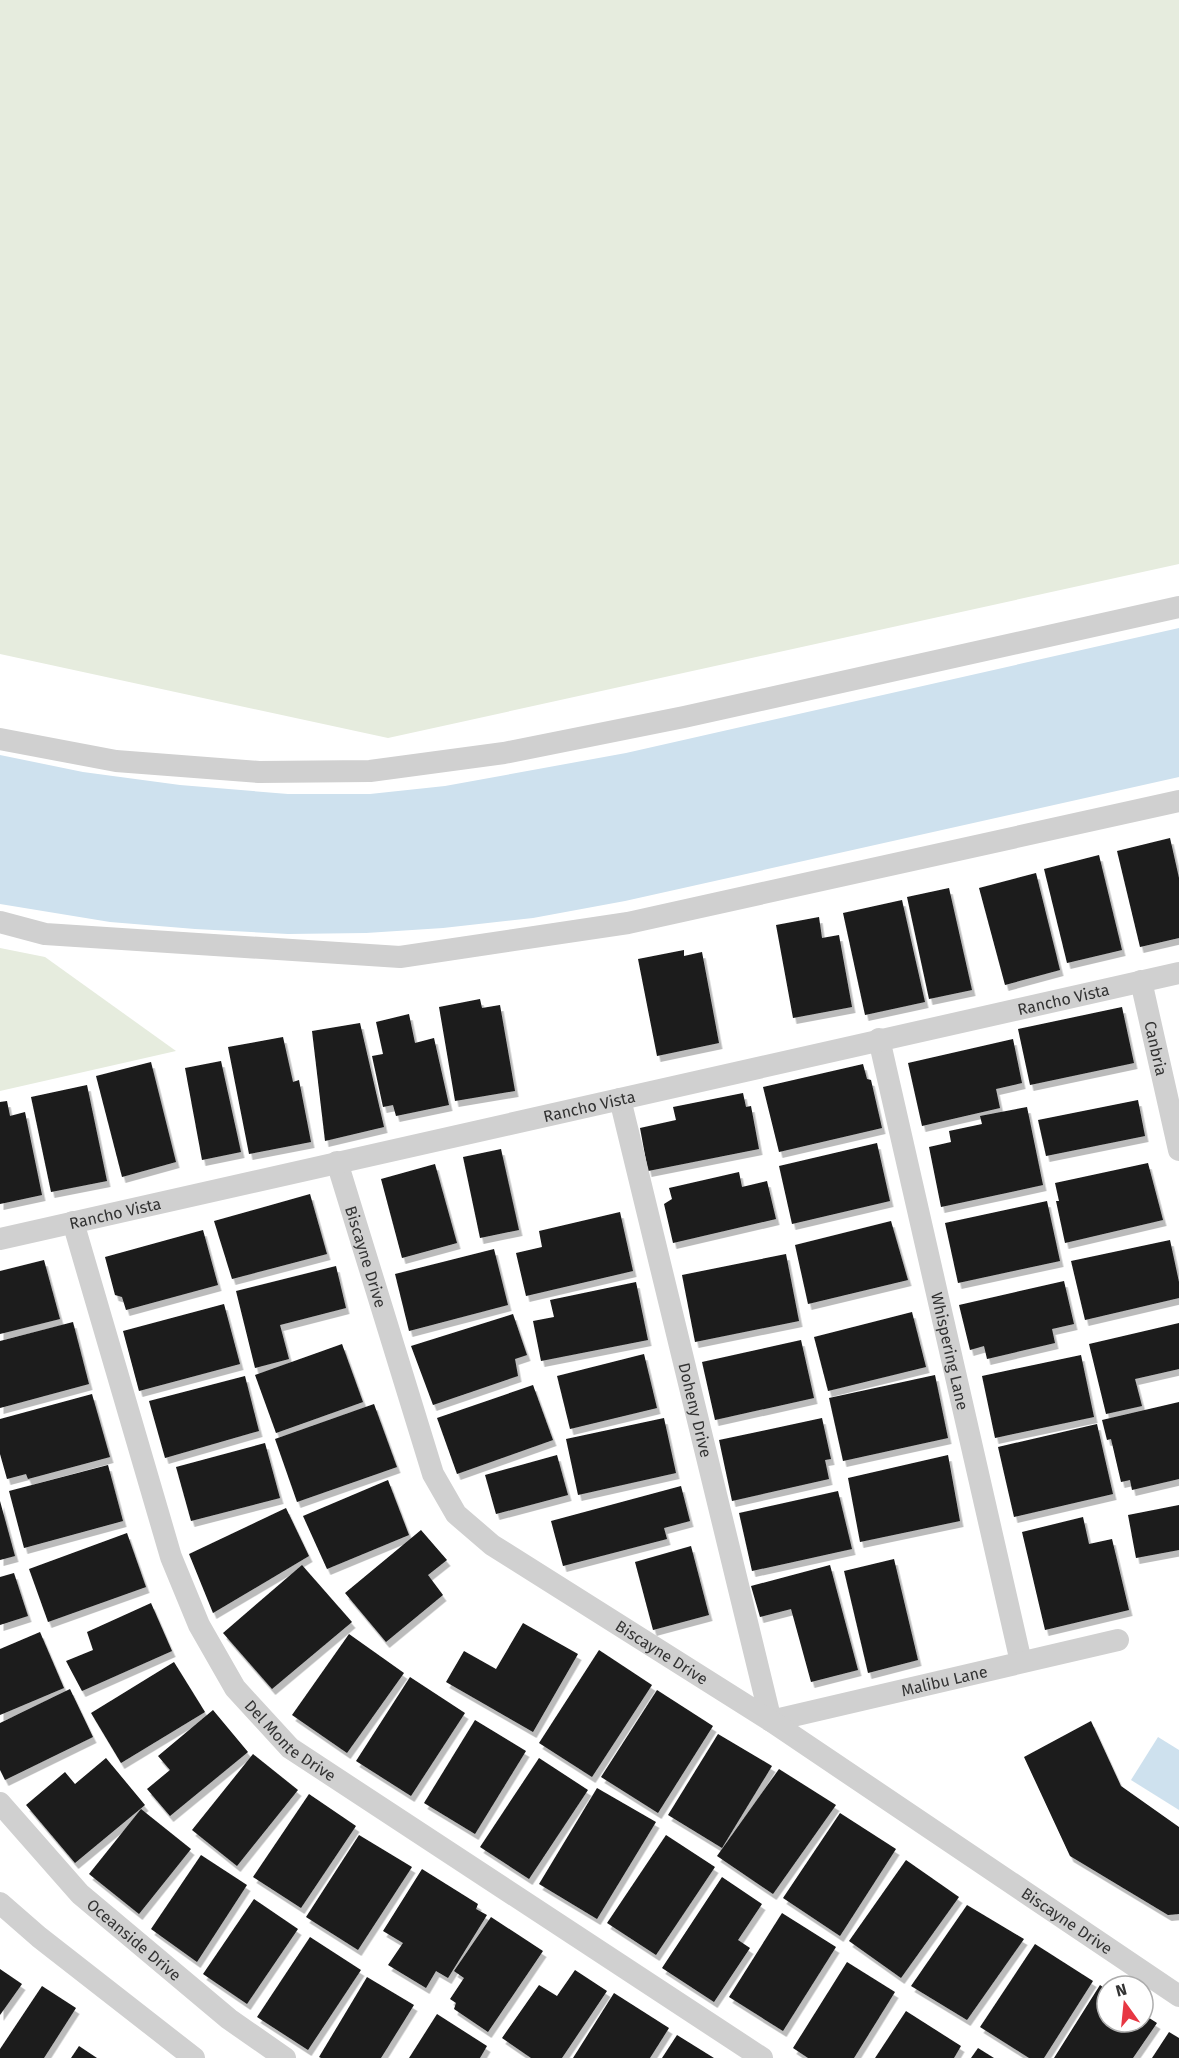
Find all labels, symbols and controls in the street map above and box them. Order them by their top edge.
street label: Rancho Vista [1016,980,1111,1019]
street label: Canbria [1140,1019,1171,1078]
street label: Rancho Vista [542,1087,637,1126]
street label: Rancho Vista [67,1194,163,1233]
street label: Biscayne Drive [341,1204,390,1310]
street label: Whispering Lane [927,1290,972,1412]
street label: Doheny Drive [674,1361,716,1459]
street label: Biscayne Drive [612,1616,711,1689]
street label: Malibu Lane [899,1662,989,1700]
street label: Del Monte Drive [241,1696,339,1786]
street label: Biscayne Drive [1018,1884,1116,1958]
street label: Oceanside Drive [83,1895,185,1985]
north arrow [1095,1974,1155,2034]
text: N [1114,1979,1129,2001]

